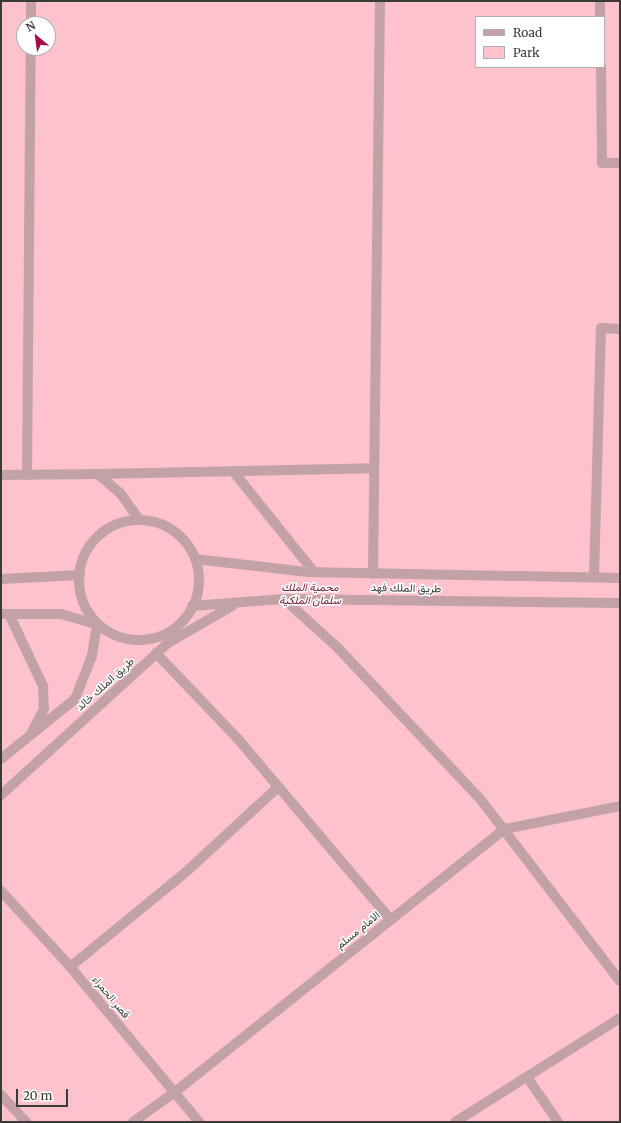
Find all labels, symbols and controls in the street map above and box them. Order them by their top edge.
north arrow [16,16,56,56]
legend [475,16,605,68]
text: N [23,18,38,35]
text: Road [513,25,542,40]
text: Park [513,45,540,60]
park label: محمية الملك سلمان الملكية [279,581,341,607]
street label: طريق الملك فهد [371,581,441,595]
street label: طريق الملك خالد [73,655,137,713]
street label: الامام مسلم [334,908,382,952]
street label: قصر الحمراء [89,973,133,1021]
scale bar [18,1081,70,1107]
text: 20 m [23,1088,52,1103]

